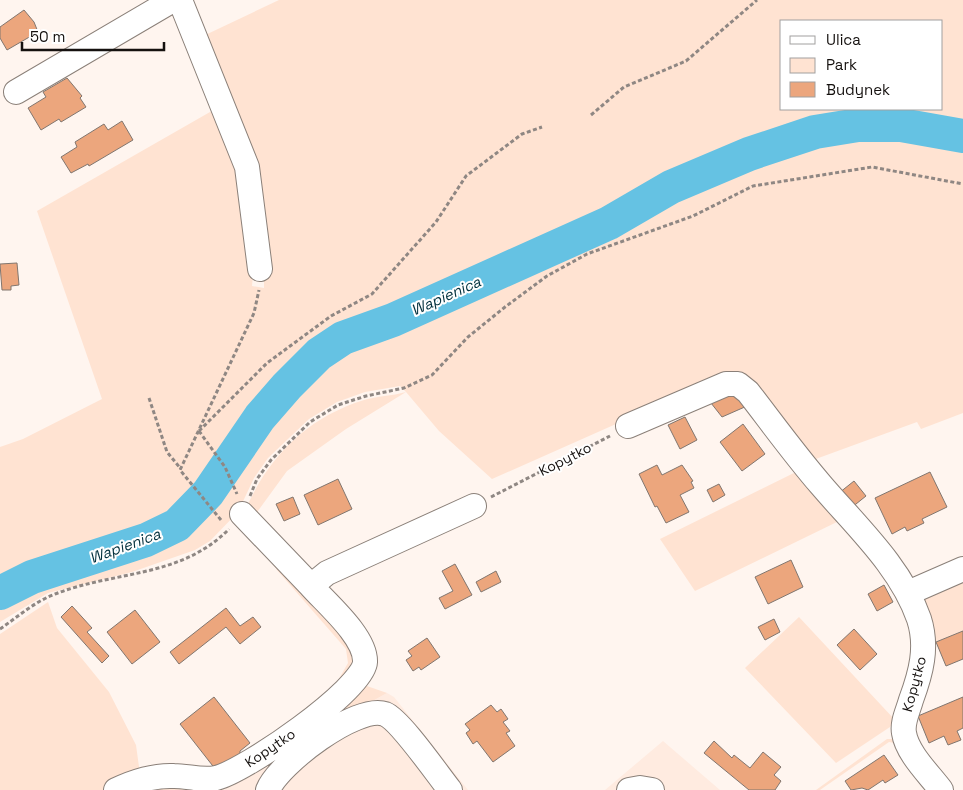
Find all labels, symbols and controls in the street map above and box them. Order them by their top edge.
scale bar [22,20,165,52]
legend [780,20,943,110]
text: 50 m [30,27,65,46]
text: Ulica [826,30,861,49]
text: Park [826,55,857,74]
text: Budynek [826,80,890,99]
water label: Wapienica [408,272,484,319]
street label: Kopytko [536,438,594,480]
water label: Wapienica [87,524,163,567]
street label: Kopytko [898,654,930,714]
street label: Kopytko [241,725,299,771]

